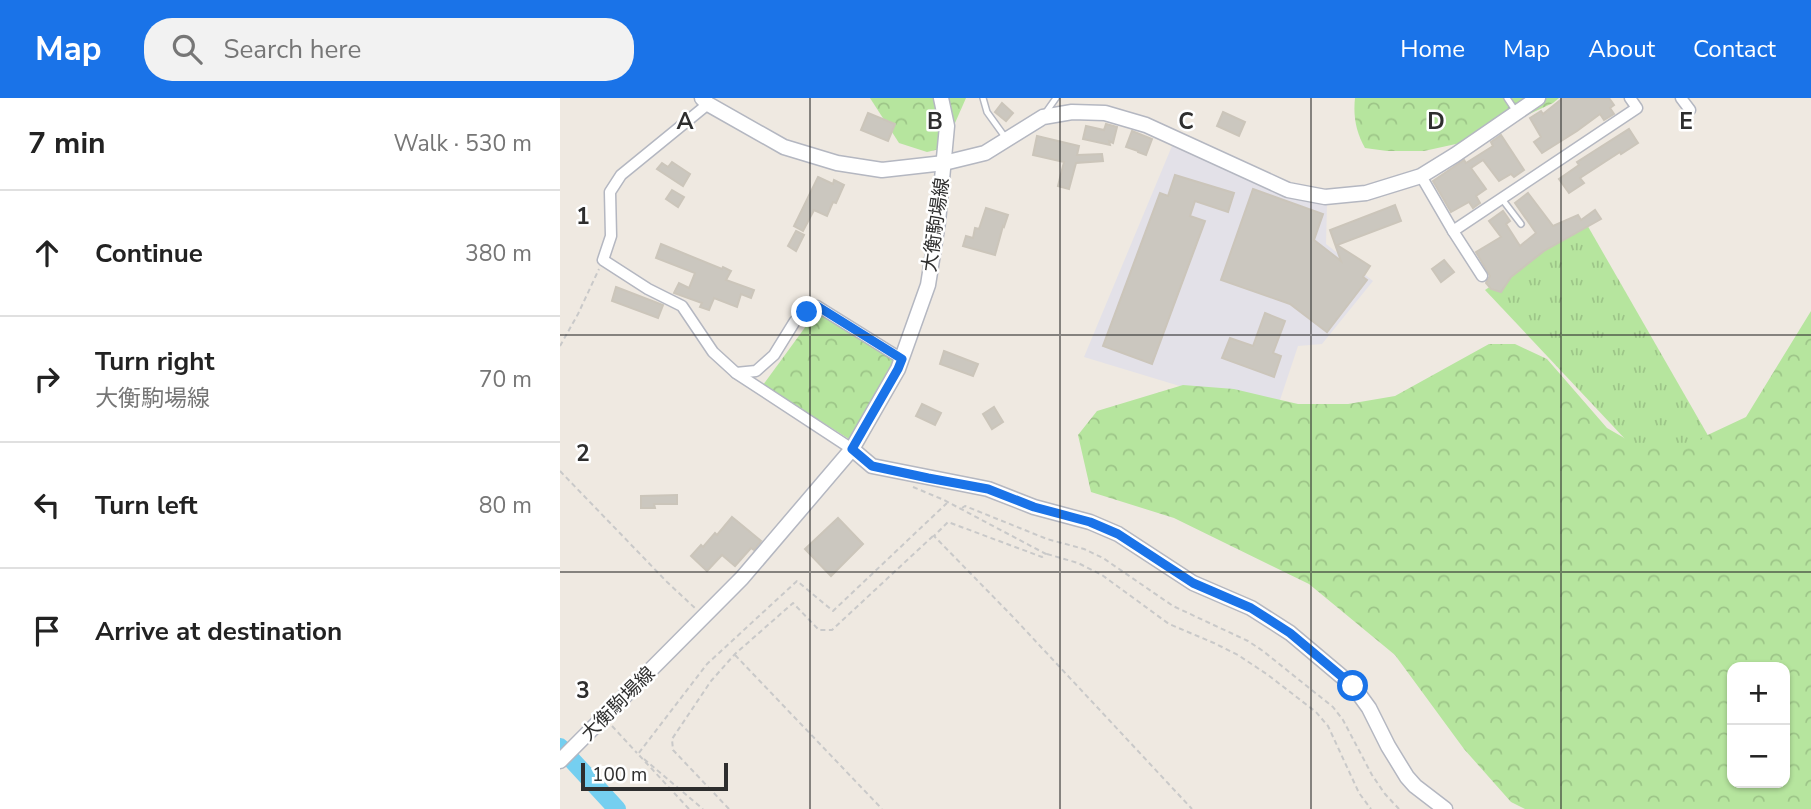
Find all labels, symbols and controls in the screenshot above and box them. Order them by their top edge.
search box [144,18,634,81]
text: Map [35,27,102,72]
icon: search [168,30,206,68]
text: Search here [224,32,361,67]
text: Home [1400,33,1465,65]
text: Map [1503,33,1550,65]
text: About [1588,33,1655,65]
text: Contact [1693,33,1776,65]
text: A [676,106,694,137]
text: B [927,106,943,137]
text: C [1178,106,1194,137]
text: D [1427,106,1445,137]
text: E [1679,106,1693,137]
text: 7 min [28,123,106,164]
text: Walk · 530 m [393,128,532,159]
street label: 大衡駒場線 [917,176,955,274]
text: 1 [576,201,590,232]
icon: ahead [28,234,66,272]
text: Continue [95,236,203,271]
text: 380 m [465,238,532,269]
route end [791,296,822,327]
text: Turn right [95,344,214,379]
icon: right [28,360,66,398]
text: 70 m [479,364,532,395]
text: 大衡駒場線 [95,383,210,414]
text: 2 [576,438,590,469]
icon: left [28,486,66,524]
text: Turn left [95,488,198,523]
text: 80 m [479,490,532,521]
icon: arrive [28,612,66,650]
text: Arrive at destination [95,614,342,649]
street label: 大衡駒場線 [575,661,661,747]
map controls [1727,662,1790,788]
button: + [1727,662,1790,725]
route start [1337,670,1368,701]
text: 3 [576,675,590,706]
button: − [1727,725,1790,788]
scale bar [581,760,728,792]
text: 100 m [592,762,647,788]

